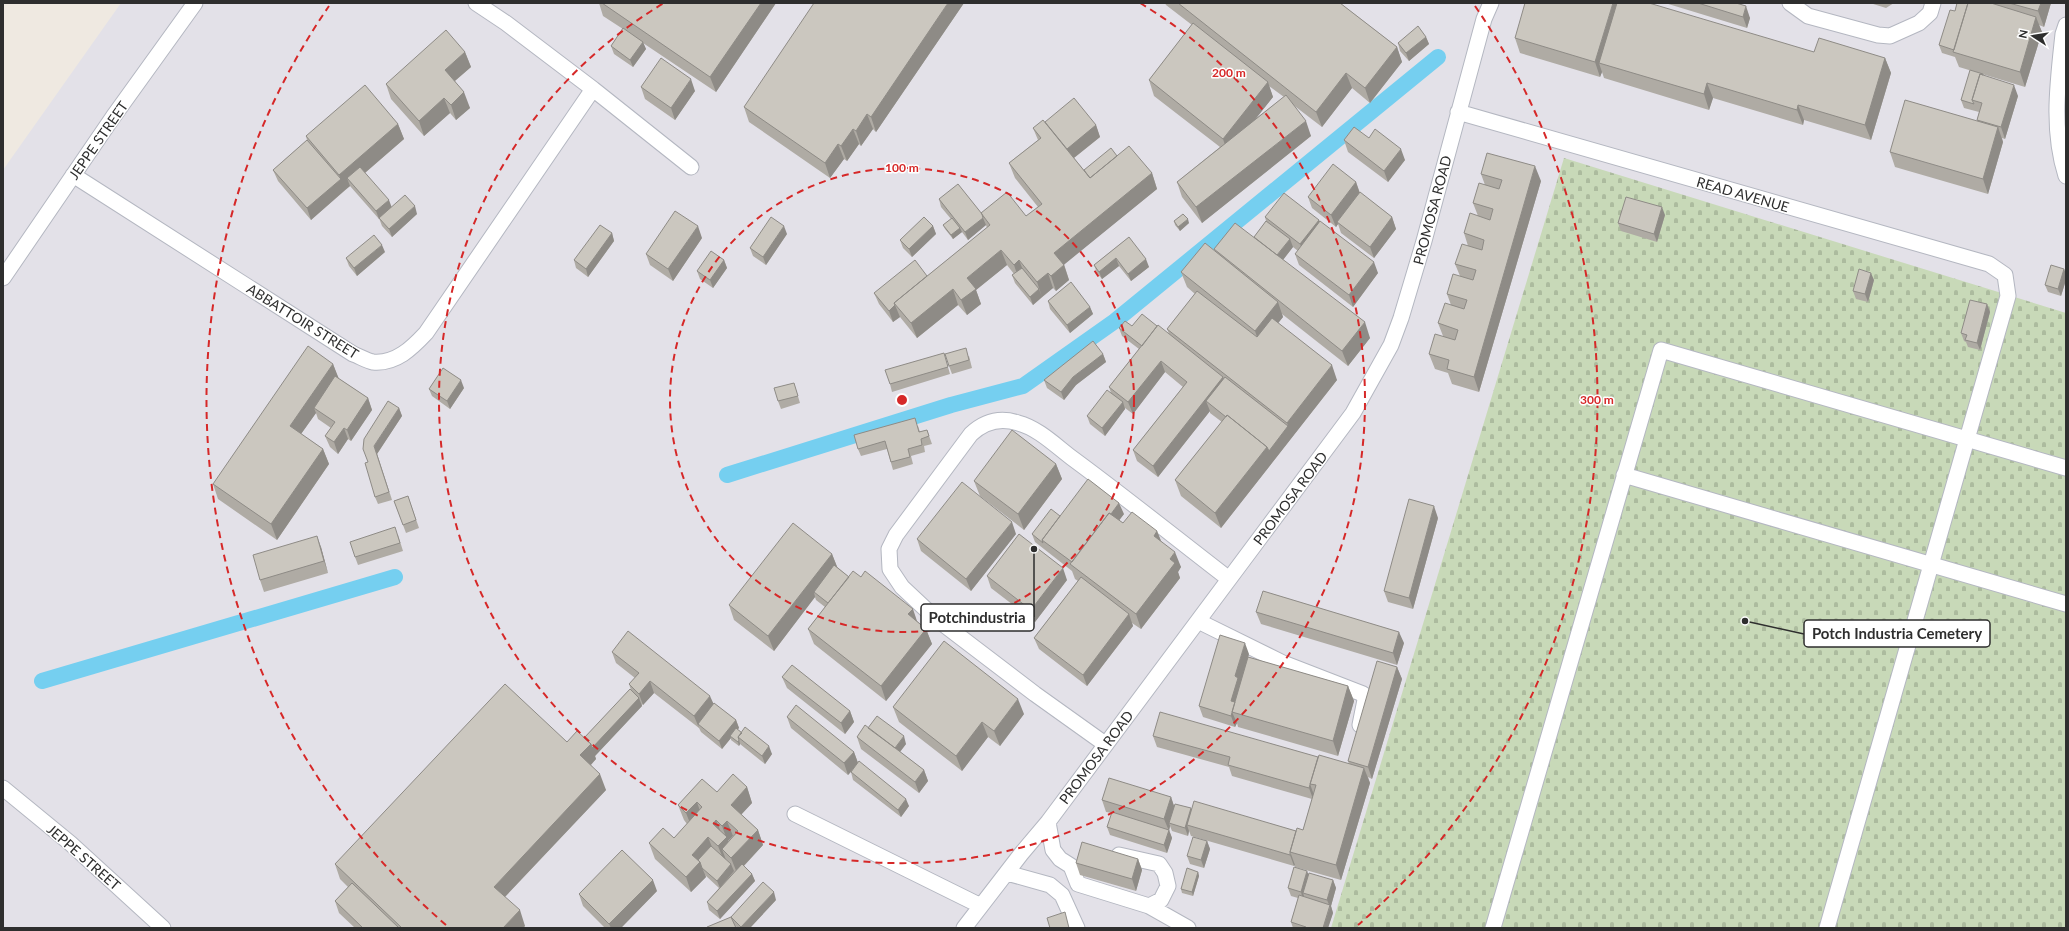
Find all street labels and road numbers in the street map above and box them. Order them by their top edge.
street label: JEPPE STREET [65,97,132,182]
street label: PROMOSA ROAD [1409,154,1455,266]
street label: READ AVENUE [1695,173,1791,215]
street label: ABBATTOIR STREET [244,280,363,363]
street label: PROMOSA ROAD [1249,448,1331,548]
street label: PROMOSA ROAD [1055,707,1137,807]
street label: JEPPE STREET [44,821,125,894]

